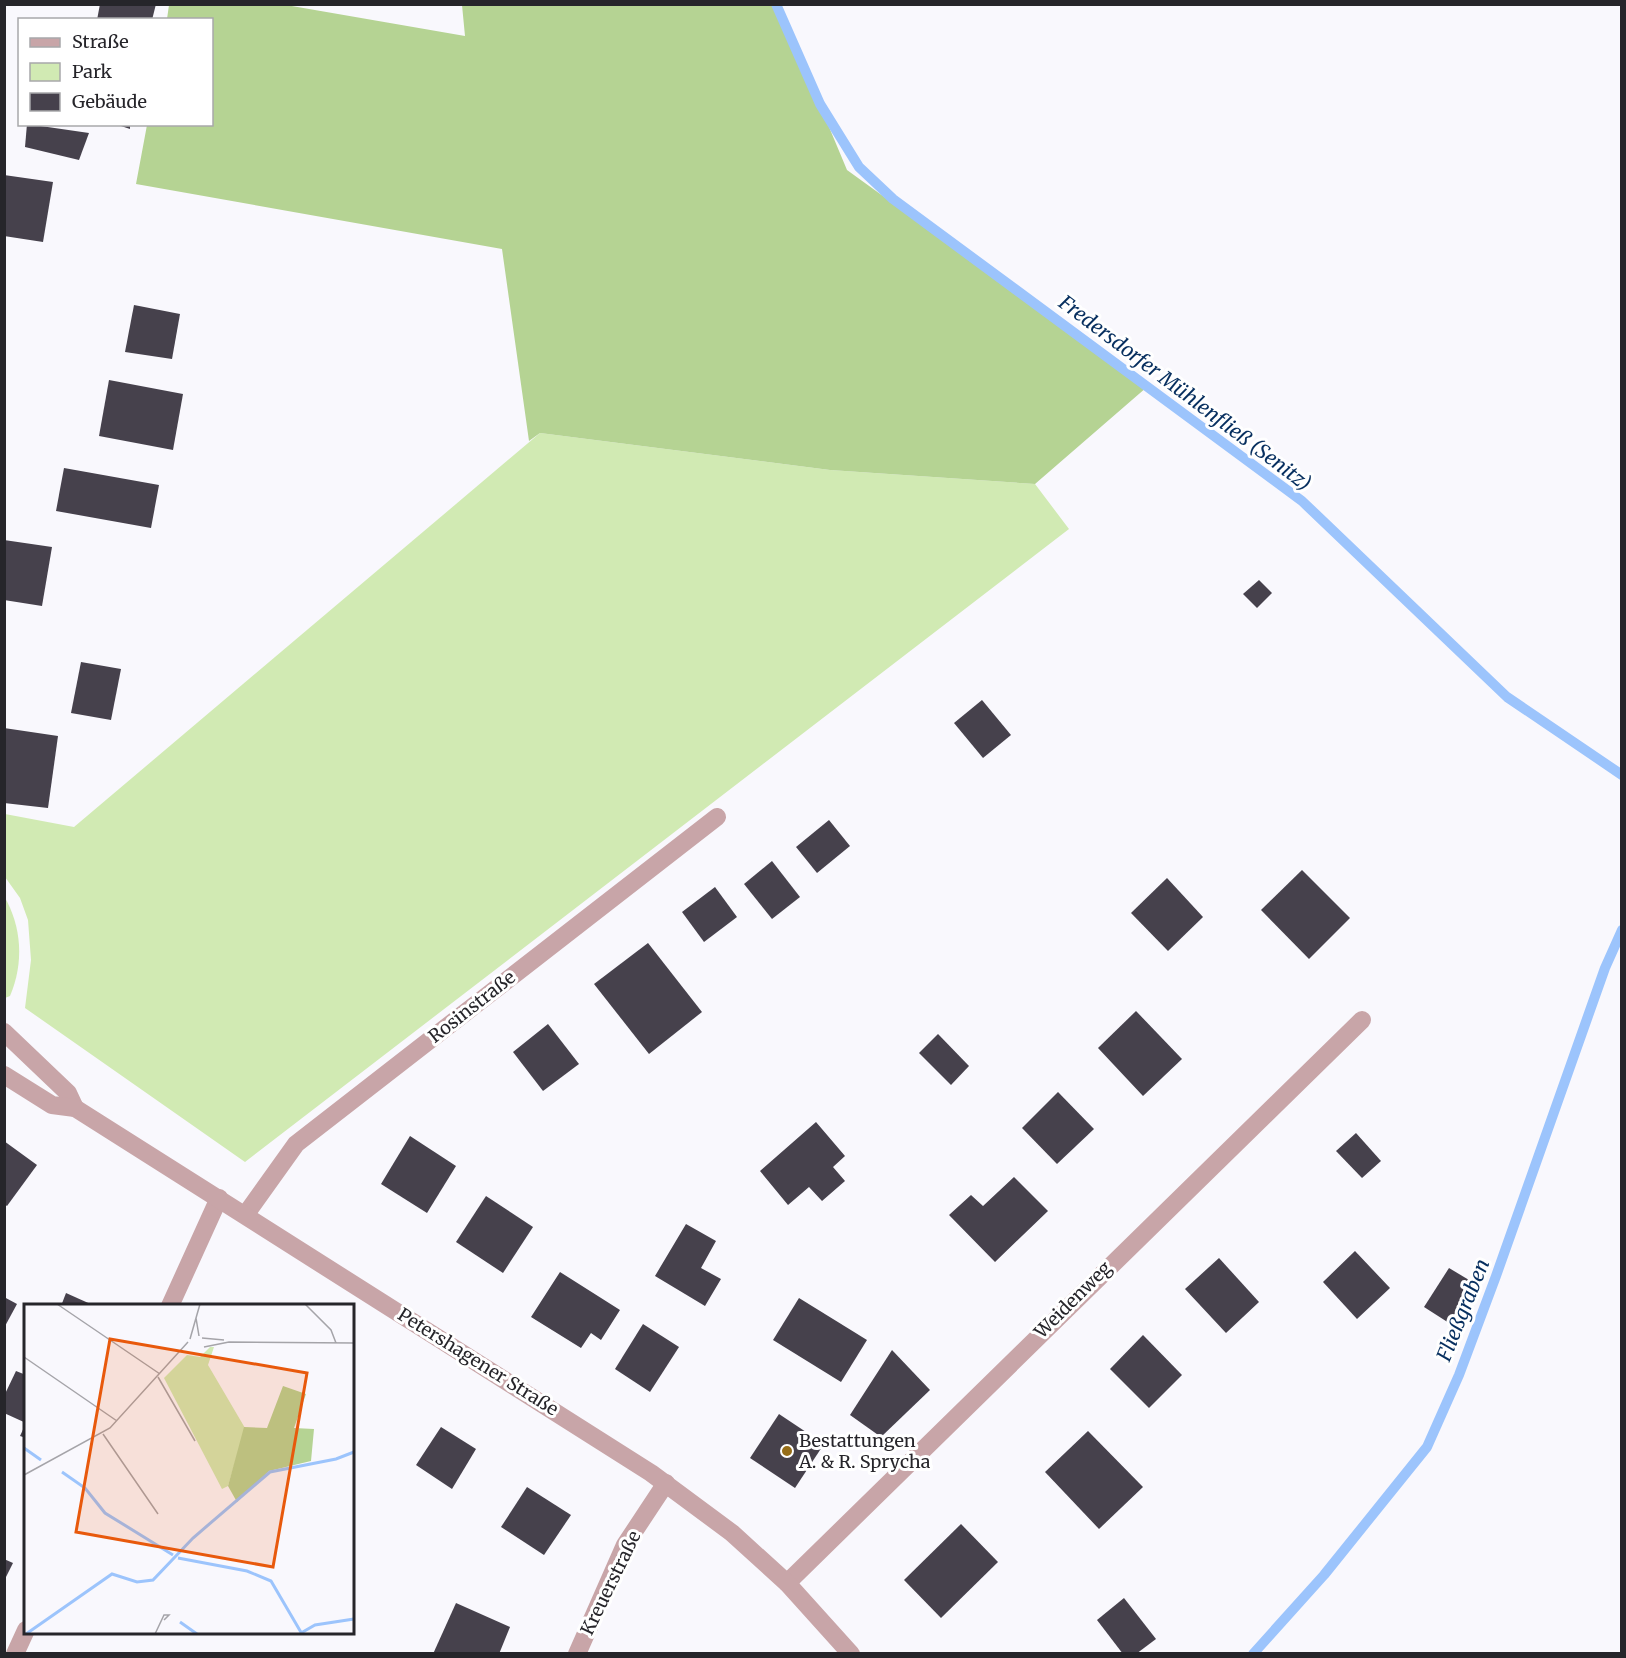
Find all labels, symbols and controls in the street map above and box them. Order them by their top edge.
legend [18,18,213,126]
text: Straße [72,30,129,53]
text: Park [72,60,113,83]
text: Gebäude [72,90,147,113]
water label: Fredersdorfer Mühlenfließ (Senitz) [1053,289,1316,496]
street label: Rosinstraße [424,965,520,1048]
water label: Fließgraben [1430,1255,1494,1365]
street label: Weidenweg [1029,1256,1116,1344]
street label: Petershagener Straße [394,1303,563,1420]
inset map [24,1304,354,1634]
place label: Bestattungen A. & R. Sprycha [798,1429,931,1473]
marker: Bestattungen A. & R. Sprycha [780,1444,794,1458]
street label: Kreuerstraße [575,1527,646,1639]

